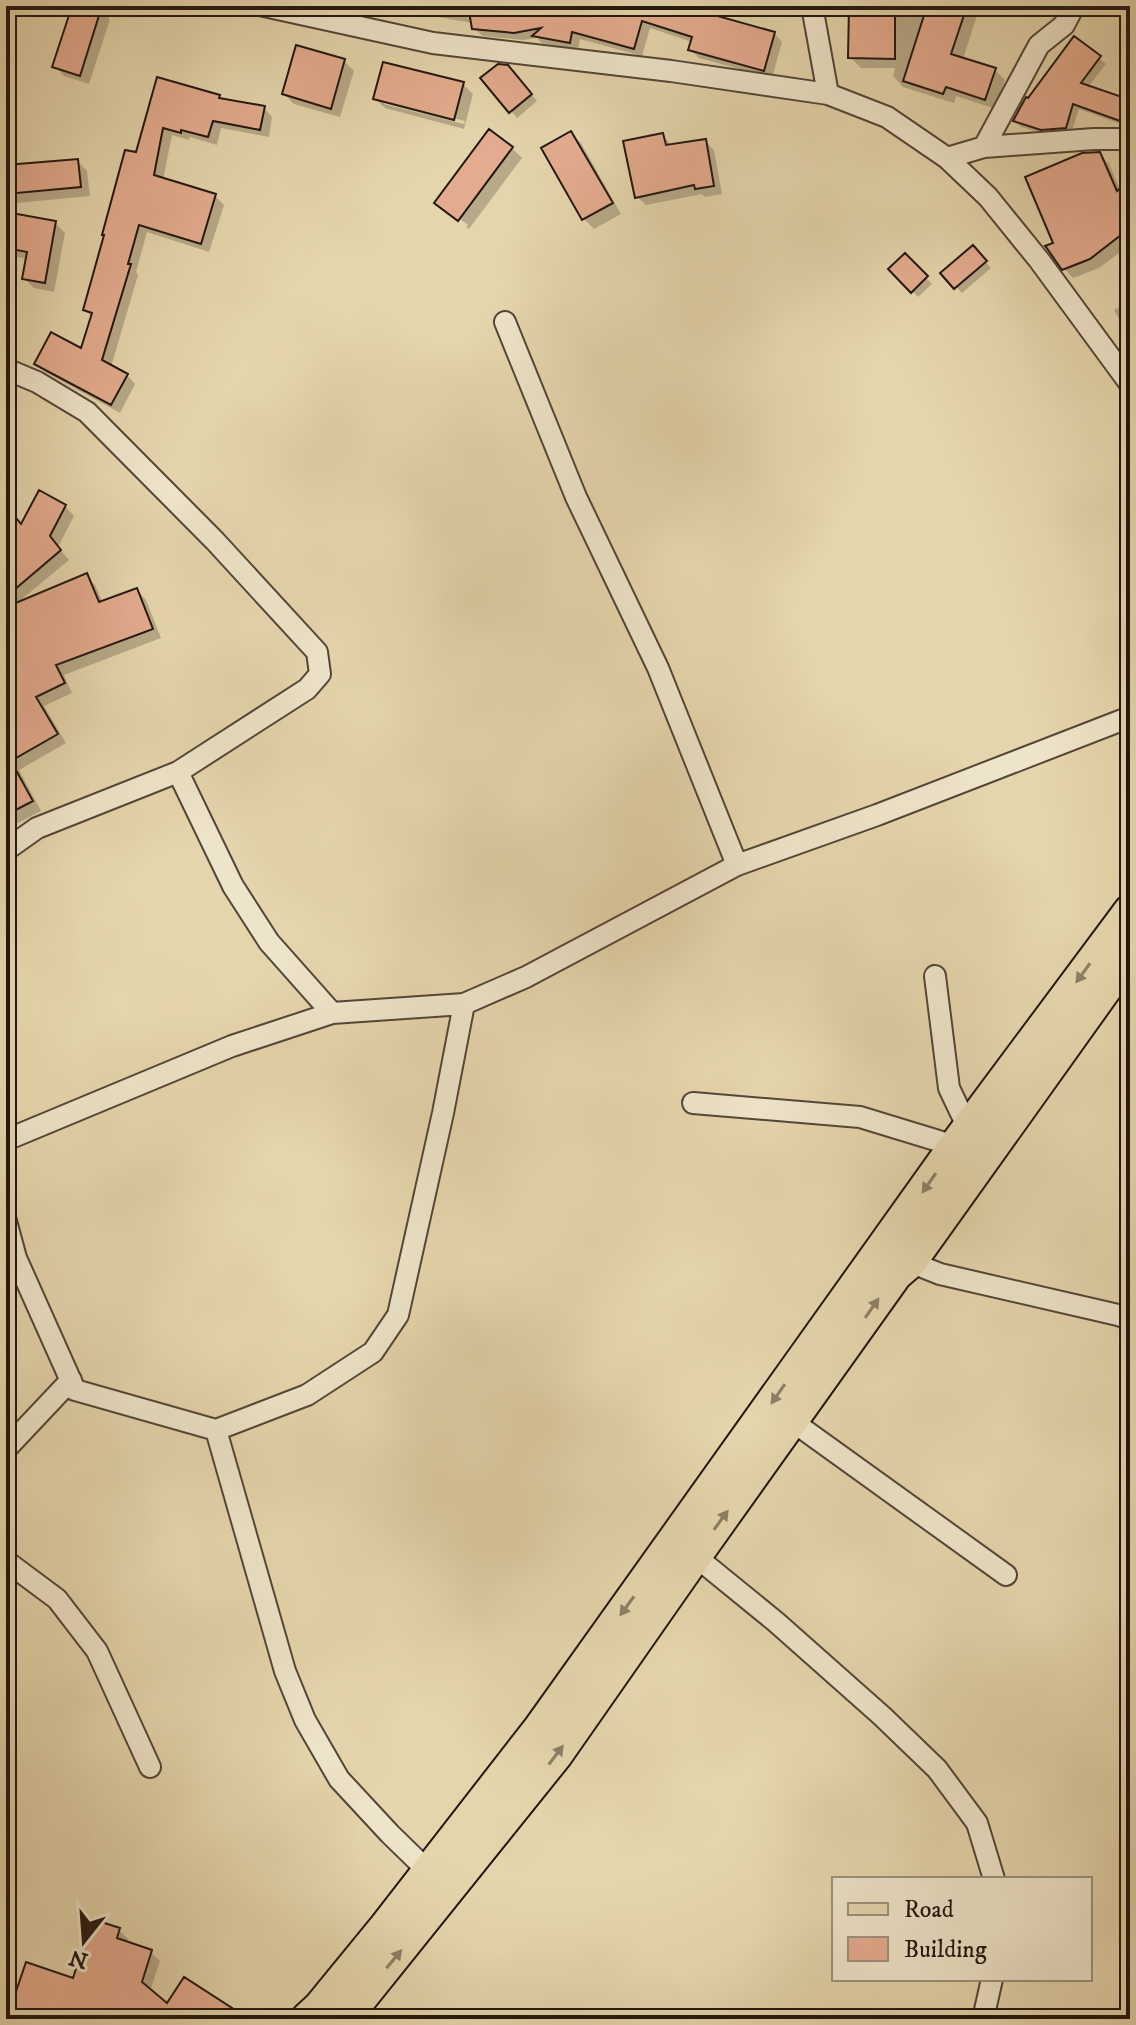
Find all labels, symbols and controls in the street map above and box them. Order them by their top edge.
one-way arrow [1075,962,1091,984]
one-way arrow [922,1172,937,1193]
one-way arrow [864,1298,879,1319]
one-way arrow [771,1384,786,1405]
one-way arrow [713,1509,728,1530]
one-way arrow [620,1596,636,1616]
one-way arrow [547,1745,563,1765]
legend [832,1877,1092,1981]
text: Road [904,1895,954,1925]
north arrow [44,1901,124,1981]
text: Building [904,1935,987,1965]
text: N [66,1943,91,1974]
one-way arrow [385,1949,402,1969]

